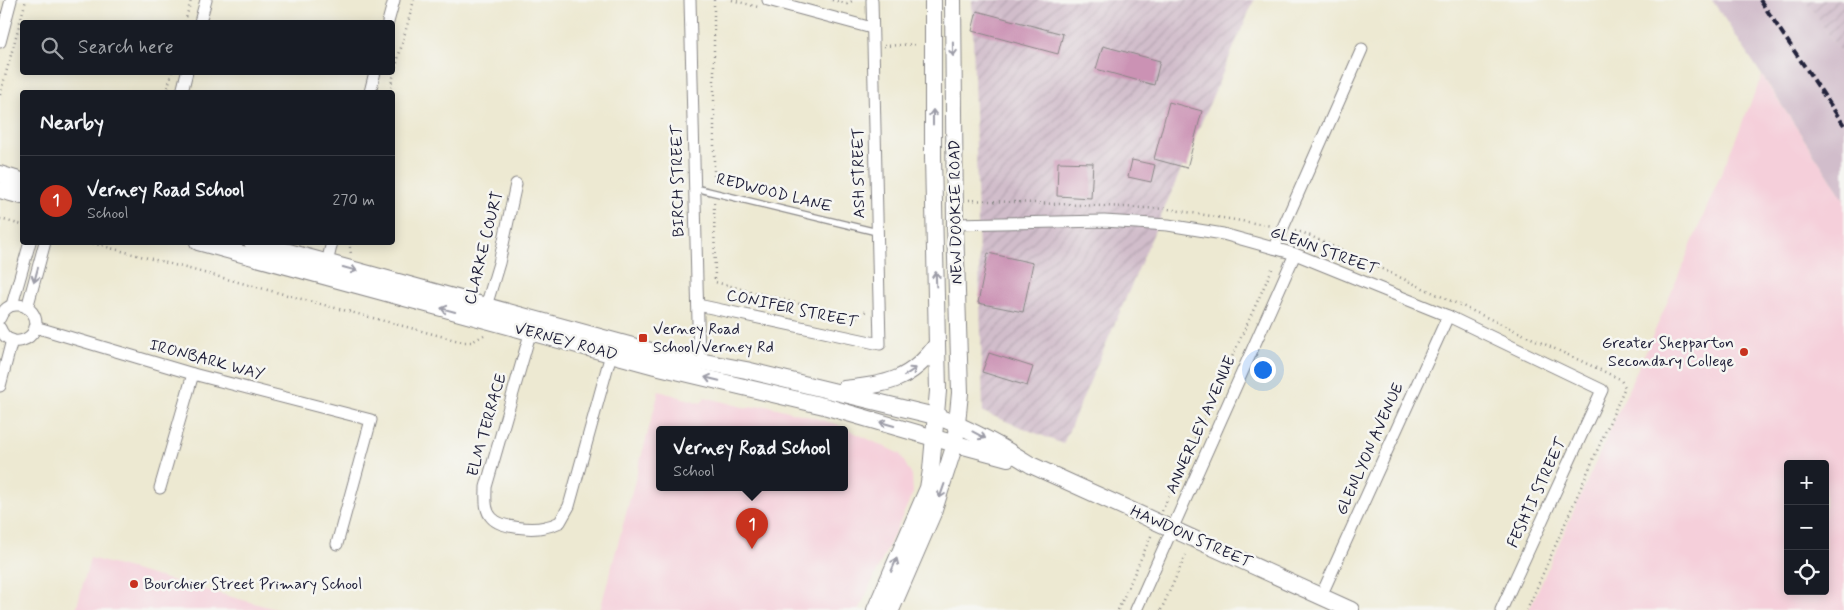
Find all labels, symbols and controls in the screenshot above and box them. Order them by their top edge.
search box [20,20,395,75]
icon: search [38,34,66,62]
text: Search here [78,35,174,60]
one-way arrow [948,40,958,56]
text: Nearby [40,109,104,137]
one-way arrow [928,109,938,125]
street label: BIRCH STREET [667,124,689,237]
street label: ASH STREET [848,127,870,219]
street label: NEW DOOKIE ROAD [944,139,968,285]
street label: REDWOOD LANE [714,168,834,218]
text: Verney Road School [87,178,244,203]
street label: CLARKE COURT [460,189,508,307]
text: 1 [52,190,60,211]
text: 270 m [332,190,375,211]
text: School [87,203,128,224]
street label: GLENN STREET [1267,222,1382,281]
one-way arrow [341,264,357,274]
one-way arrow [31,267,41,283]
one-way arrow [931,271,941,288]
street label: CONIFER STREET [724,285,861,333]
one-way arrow [441,305,457,314]
street label: VERNEY ROAD [512,318,620,366]
place label: Verney Road School/Verney Rd [653,319,774,358]
marker: Verney Road School/Verney Rd [637,332,649,344]
place label: Greater Shepparton Secondary College [1602,333,1734,372]
street label: IRONBARK WAY [147,335,267,385]
marker: Greater Shepparton Secondary College [1738,346,1750,358]
street label: ANNERLEY AVENUE [1161,353,1241,497]
your location [1250,357,1276,383]
one-way arrow [903,367,917,377]
street label: ELM TERRACE [462,371,512,479]
one-way arrow [705,374,721,383]
street label: GLENLYON AVENUE [1331,379,1409,519]
one-way arrow [880,418,896,428]
popup [656,426,848,491]
one-way arrow [972,430,987,440]
street label: FESHTI STREET [1502,434,1572,551]
text: Verney Road School [673,436,831,461]
map controls [1784,460,1829,595]
button: + [1784,460,1829,505]
text: School [673,461,715,482]
one-way arrow [936,482,946,498]
street label: HAWDON STREET [1127,501,1256,574]
button: − [1784,505,1829,550]
pin: 1 [736,508,768,549]
button: locate [1784,550,1829,595]
one-way arrow [890,558,900,573]
place label: Bourchier Street Primary School [144,574,362,595]
marker: Bourchier Street Primary School [128,578,140,590]

